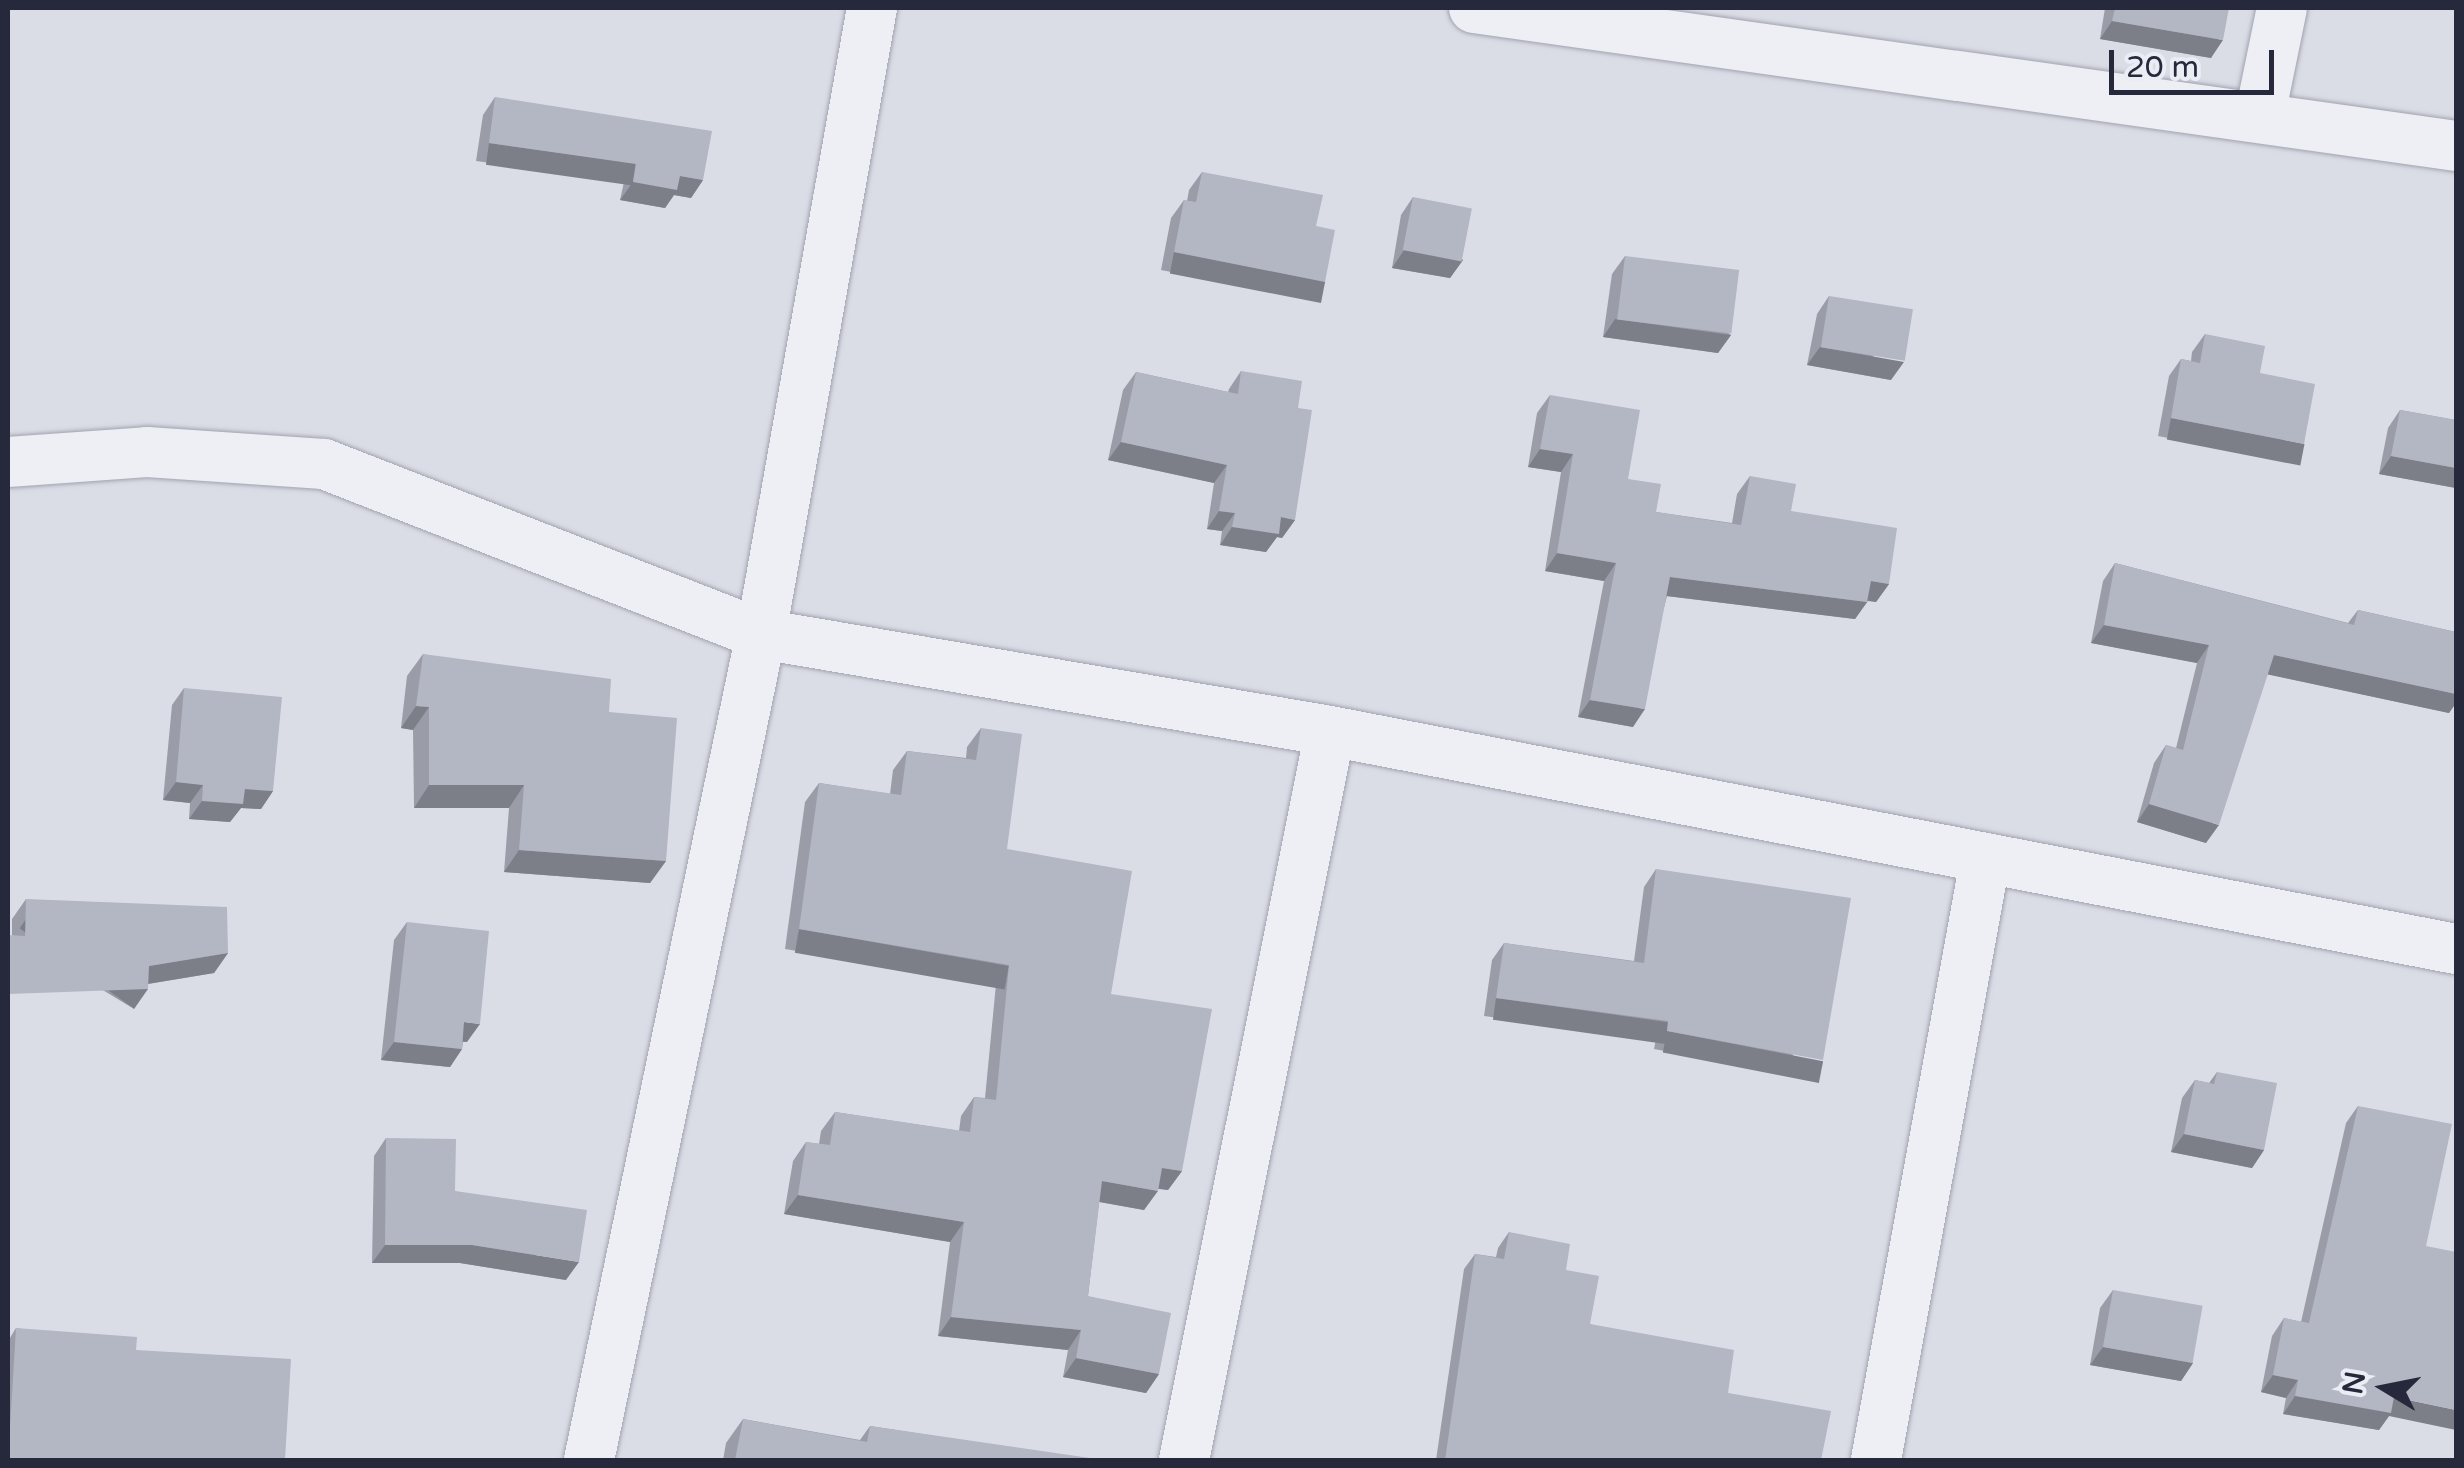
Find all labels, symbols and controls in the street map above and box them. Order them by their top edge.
scale bar [2114,30,2279,92]
text: 20 m [2126,49,2199,86]
north arrow [2334,1338,2434,1438]
text: N [2336,1369,2373,1397]

